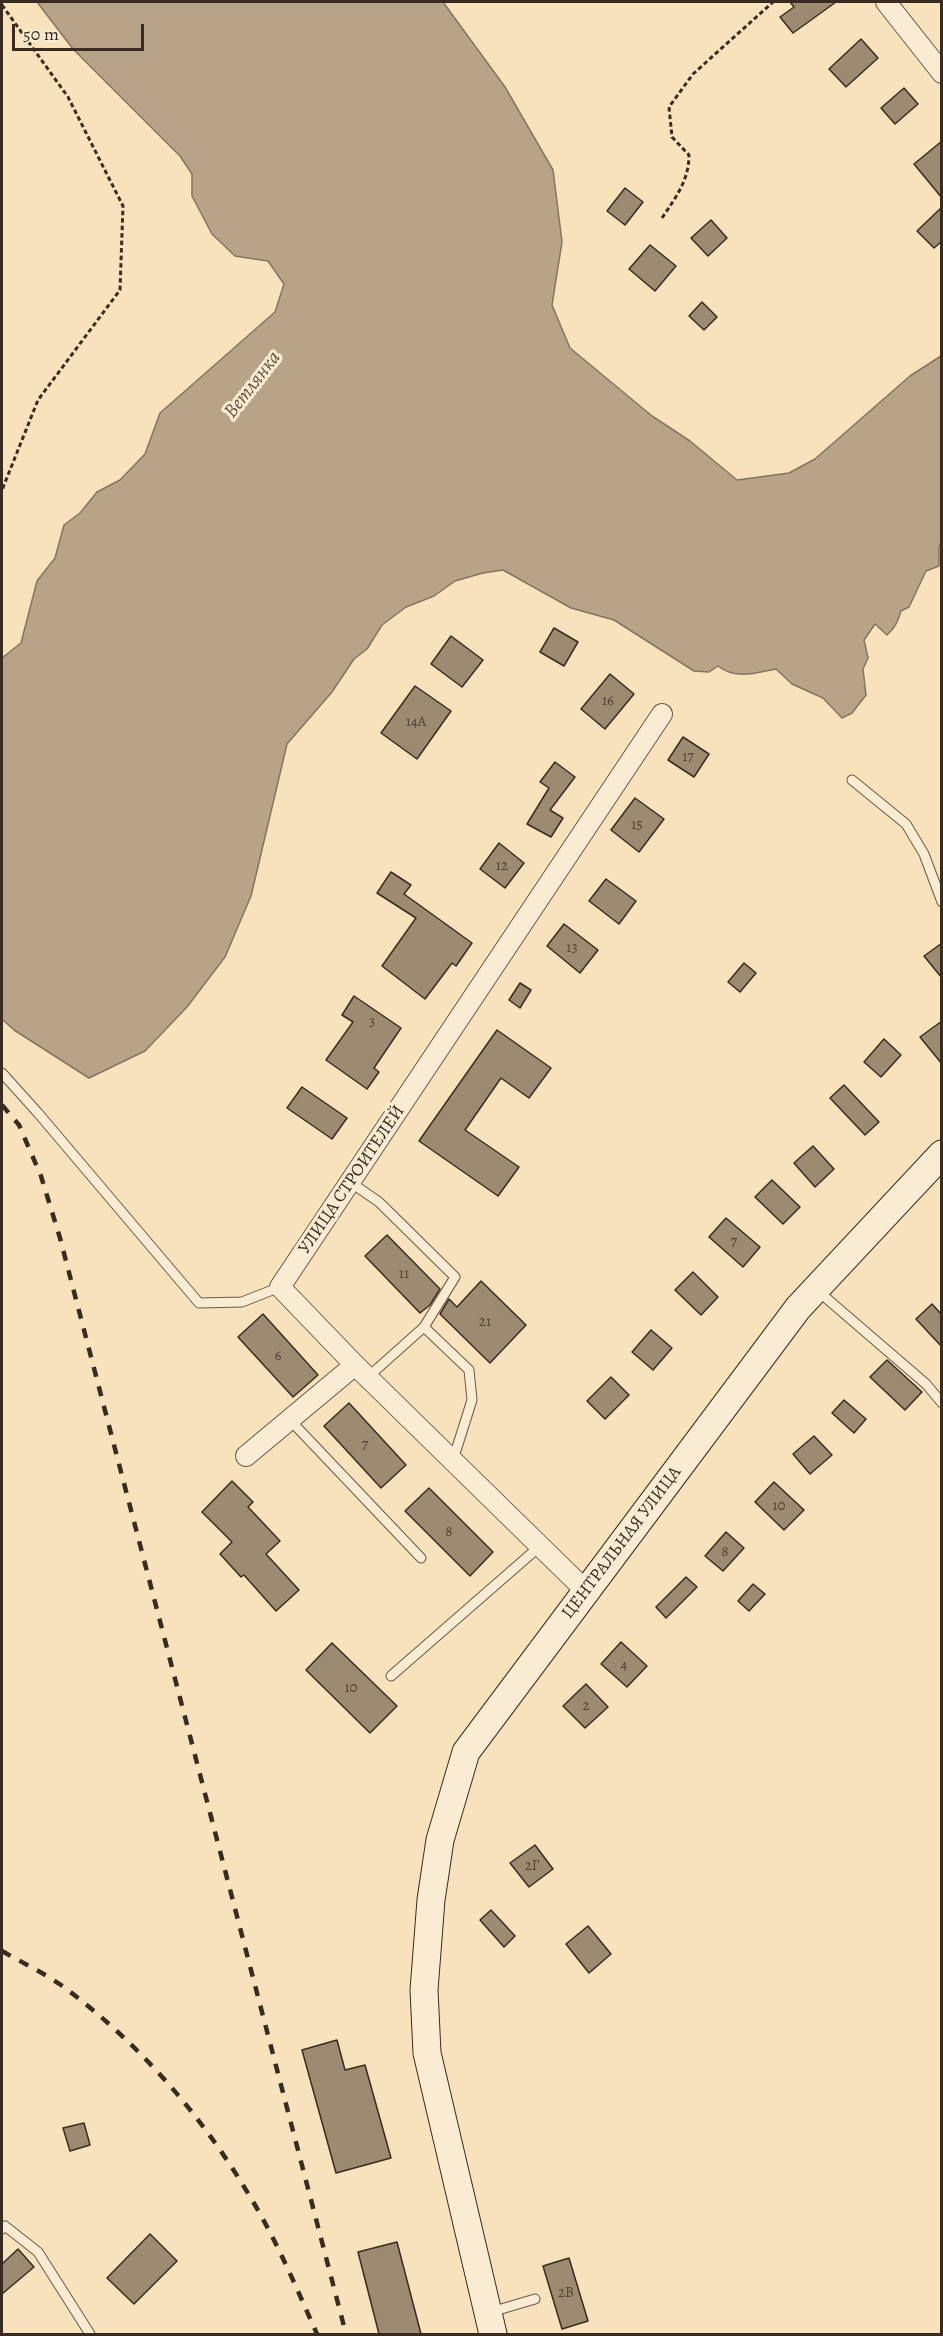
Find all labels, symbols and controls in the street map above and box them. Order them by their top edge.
scale bar [15,12,147,50]
text: 50 m [23,22,59,46]
water label: Ветлянка [219,347,287,423]
house number: 16 [602,692,614,710]
house number: 14А [406,713,426,731]
house number: 17 [682,748,694,766]
house number: 15 [631,816,643,834]
house number: 12 [496,857,508,875]
house number: 13 [566,939,578,957]
house number: 3 [369,1013,375,1031]
street label: УЛИЦА СТРОИТЕЛЕЙ [294,1101,410,1259]
house number: 7 [731,1233,737,1251]
house number: 11 [399,1265,409,1283]
house number: 21 [479,1313,491,1331]
house number: 6 [275,1347,281,1365]
house number: 7 [362,1436,368,1454]
street label: ЦЕНТРАЛЬНАЯ УЛИЦА [558,1463,686,1623]
house number: 10 [772,1497,786,1515]
house number: 8 [445,1523,453,1541]
house number: 8 [721,1543,729,1561]
house number: 4 [621,1656,627,1674]
house number: 10 [344,1679,358,1697]
house number: 2 [582,1697,590,1715]
house number: 2Г [525,1857,539,1875]
house number: 2В [558,2284,574,2302]

